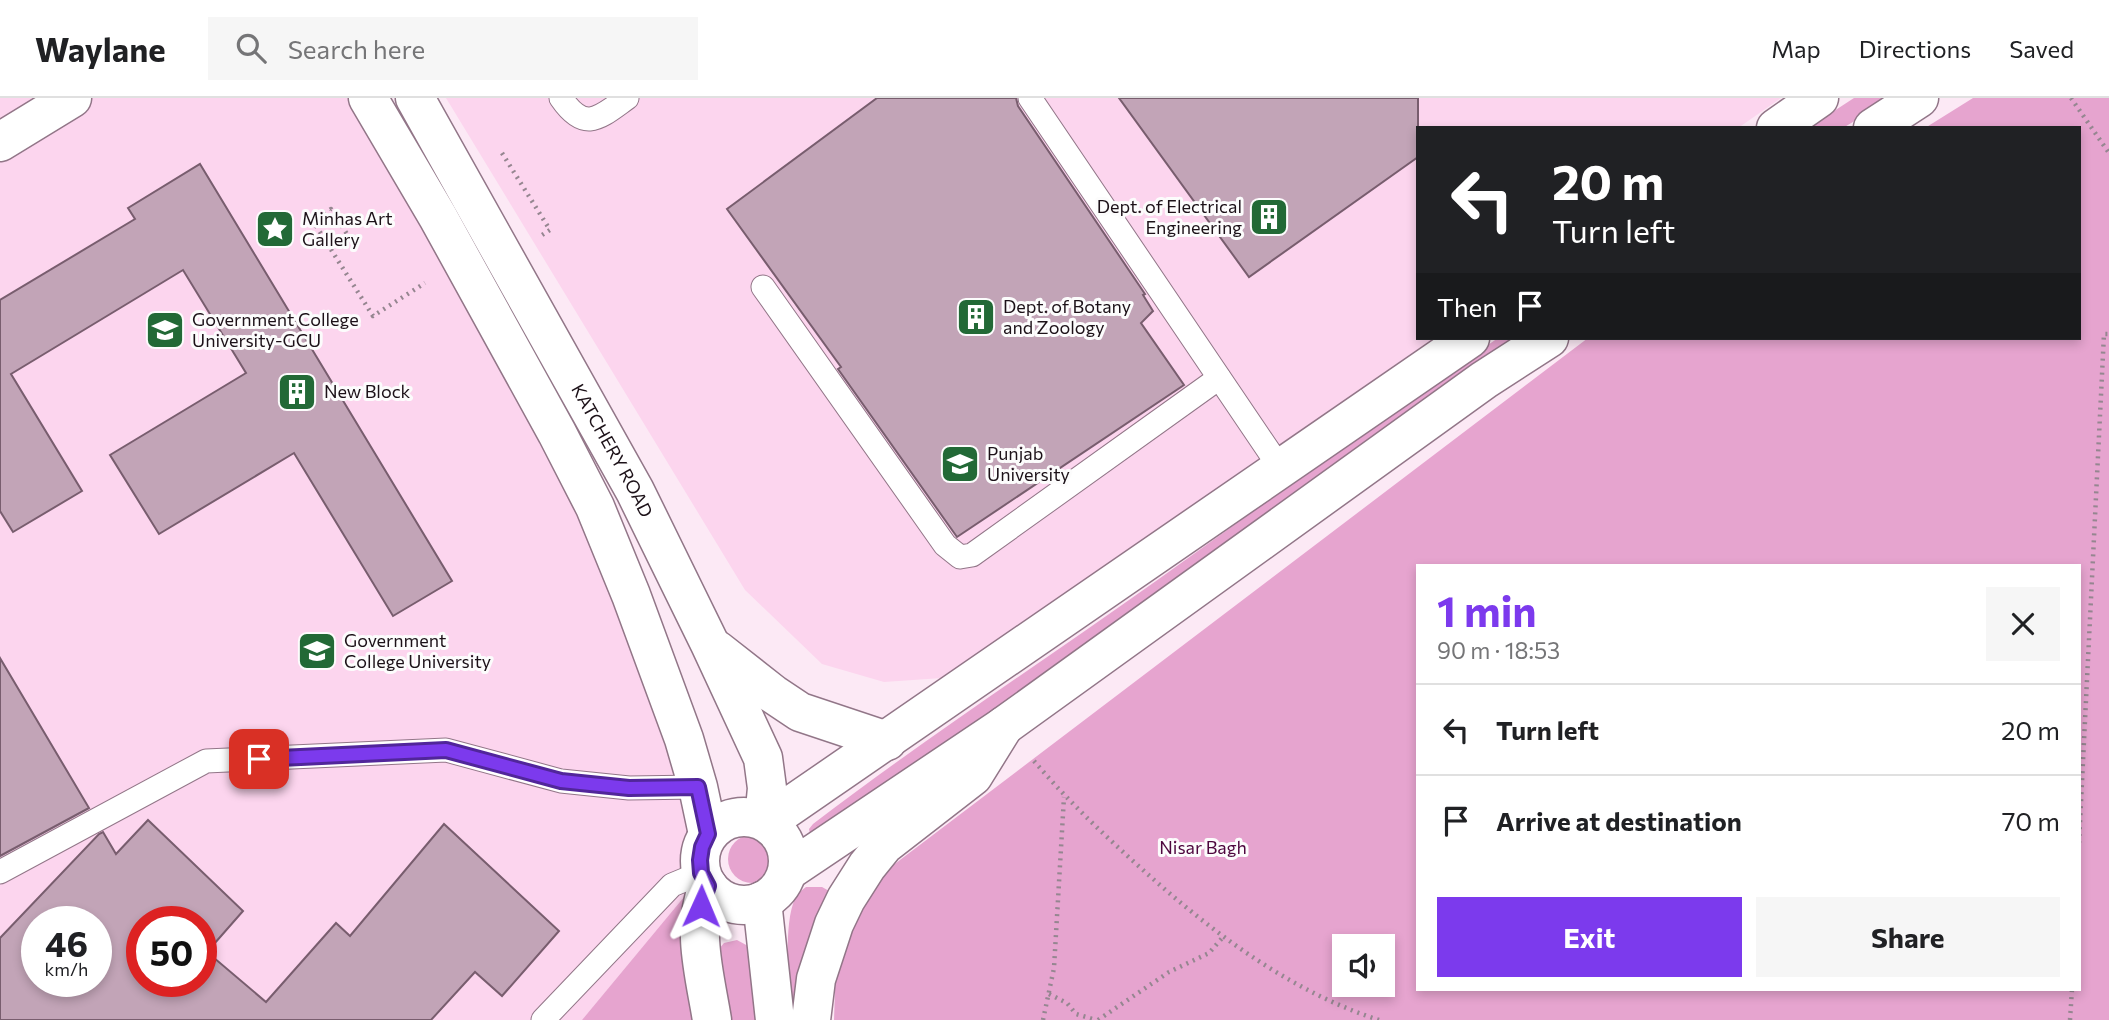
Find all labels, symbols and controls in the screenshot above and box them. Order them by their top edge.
search box [208,17,698,80]
text: Waylane [35,28,166,69]
icon: search [232,29,270,67]
text: Search here [288,33,425,64]
text: Map [1771,34,1821,63]
text: Directions [1859,34,1971,63]
text: Saved [2009,34,2074,63]
text: 20 m [1552,150,1664,210]
icon: left [1437,154,1528,245]
place label: Dept. of Electrical Engineering [1097,195,1242,238]
building icon: Dept. of Electrical Engineering [1248,196,1290,238]
place label: Minhas Art Gallery [302,207,393,250]
place icon: Minhas Art Gallery [254,208,296,250]
text: Turn left [1552,210,1676,250]
icon: arrive [1511,287,1549,325]
text: Then [1437,291,1497,322]
place label: Dept. of Botany and Zoology [1003,295,1131,338]
building icon: Dept. of Botany and Zoology [955,296,997,338]
place label: Government College University-GCU [192,308,359,351]
school or university icon: Government College University-GCU [144,309,186,351]
building icon: New Block [276,371,318,413]
place label: New Block [324,380,411,402]
street label: KATCHERY ROAD [567,380,658,521]
place label: Punjab University [987,442,1070,485]
school or university icon: Punjab University [939,443,981,485]
text: 1 min [1437,584,1537,636]
button: close [1986,587,2060,661]
place label: Government College University [344,629,491,672]
school or university icon: Government College University [296,630,338,672]
text: 90 m · 18:53 [1437,636,1560,664]
icon: left [1437,711,1475,749]
text: Turn left [1496,714,1599,745]
text: 20 m [2001,714,2060,745]
pin [229,729,289,789]
icon: arrive [240,740,278,778]
icon: arrive [1437,802,1475,840]
text: Arrive at destination [1496,805,1742,836]
text: 70 m [2002,805,2060,836]
park label: Nisar Bagh [1159,836,1247,858]
position arrow [664,869,738,943]
button: Exit [1437,897,1742,977]
button: Share [1756,897,2060,977]
speed limit sign: 50 [126,906,217,997]
text: 46 [45,921,88,964]
map controls [1332,934,1395,997]
button: sound [1332,934,1395,997]
text: km/h [45,958,88,980]

